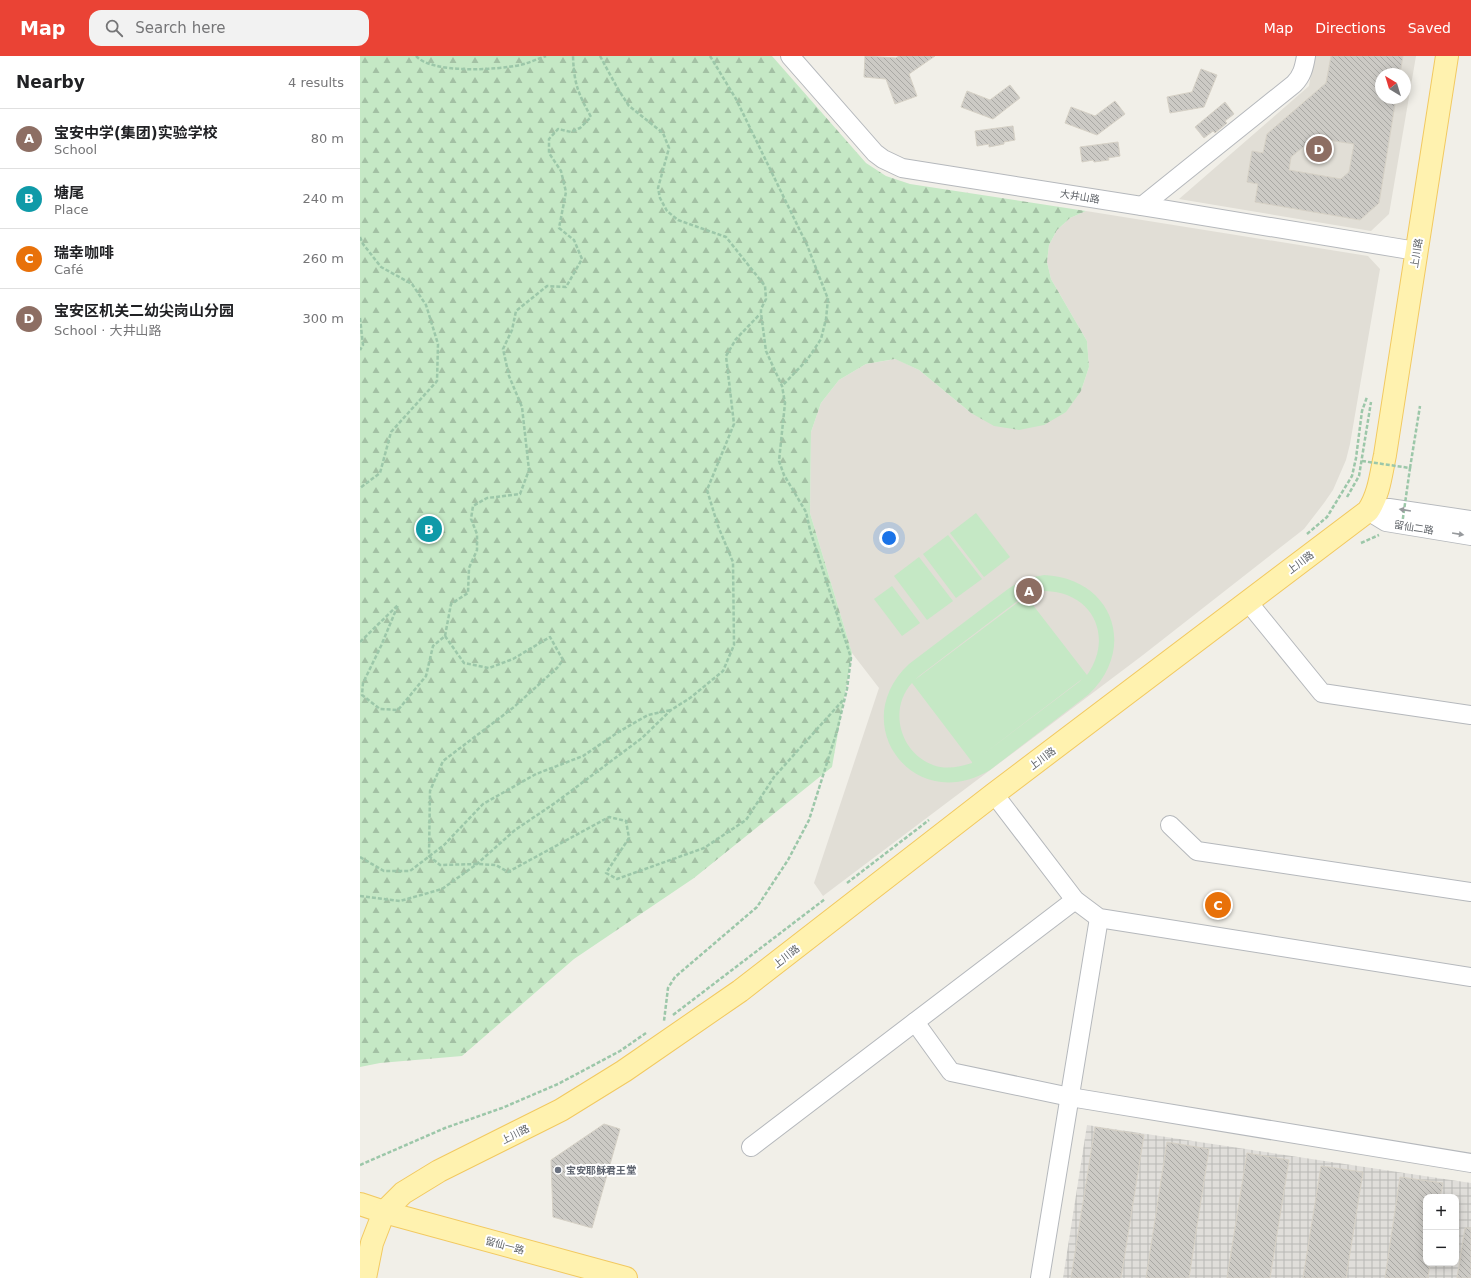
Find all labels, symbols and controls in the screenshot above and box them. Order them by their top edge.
search box [89,10,369,46]
text: Map [20,17,65,39]
icon: search [103,17,125,39]
text: Search here [135,19,225,37]
text: Map [1264,20,1293,36]
text: Directions [1315,20,1386,36]
text: Saved [1408,20,1451,36]
north arrow [1375,68,1411,104]
text: Nearby [16,72,85,92]
text: 4 results [288,75,344,90]
text: 宝安中学(集团)实验学校 [54,124,218,142]
text: A [24,131,34,146]
text: 80 m [311,131,344,146]
pin: D [1306,134,1332,164]
text: School [54,142,97,157]
text: 塘尾 [54,184,84,202]
street label: 大井山路 [1059,188,1101,205]
text: B [24,191,34,206]
text: 240 m [302,191,344,206]
text: Place [54,202,89,217]
street label: 上川路 [1409,237,1424,269]
text: 瑞幸咖啡 [54,244,114,262]
text: C [24,251,34,266]
text: 260 m [302,251,344,266]
text: Café [54,262,84,277]
text: 宝安区机关二幼尖岗山分园 [54,302,234,320]
text: D [24,311,34,326]
text: 300 m [302,311,344,326]
text: School · 大井山路 [54,323,162,338]
one-way arrow [1399,507,1411,513]
pin: B [416,514,442,544]
street label: 留仙二路 [1393,519,1435,536]
your location [879,528,899,548]
one-way arrow [1452,531,1465,537]
street label: 上川路 [1285,549,1316,576]
pin: A [1016,576,1042,606]
street label: 上川路 [1027,745,1058,772]
pin: C [1205,890,1231,920]
street label: 上川路 [771,943,802,970]
street label: 上川路 [499,1123,531,1146]
marker: 宝安耶稣君王堂 [553,1165,563,1175]
place label: 宝安耶稣君王堂 [566,1165,636,1176]
map controls [1423,1194,1459,1266]
button: + [1423,1194,1459,1230]
button: − [1423,1230,1459,1266]
street label: 留仙一路 [484,1235,526,1256]

